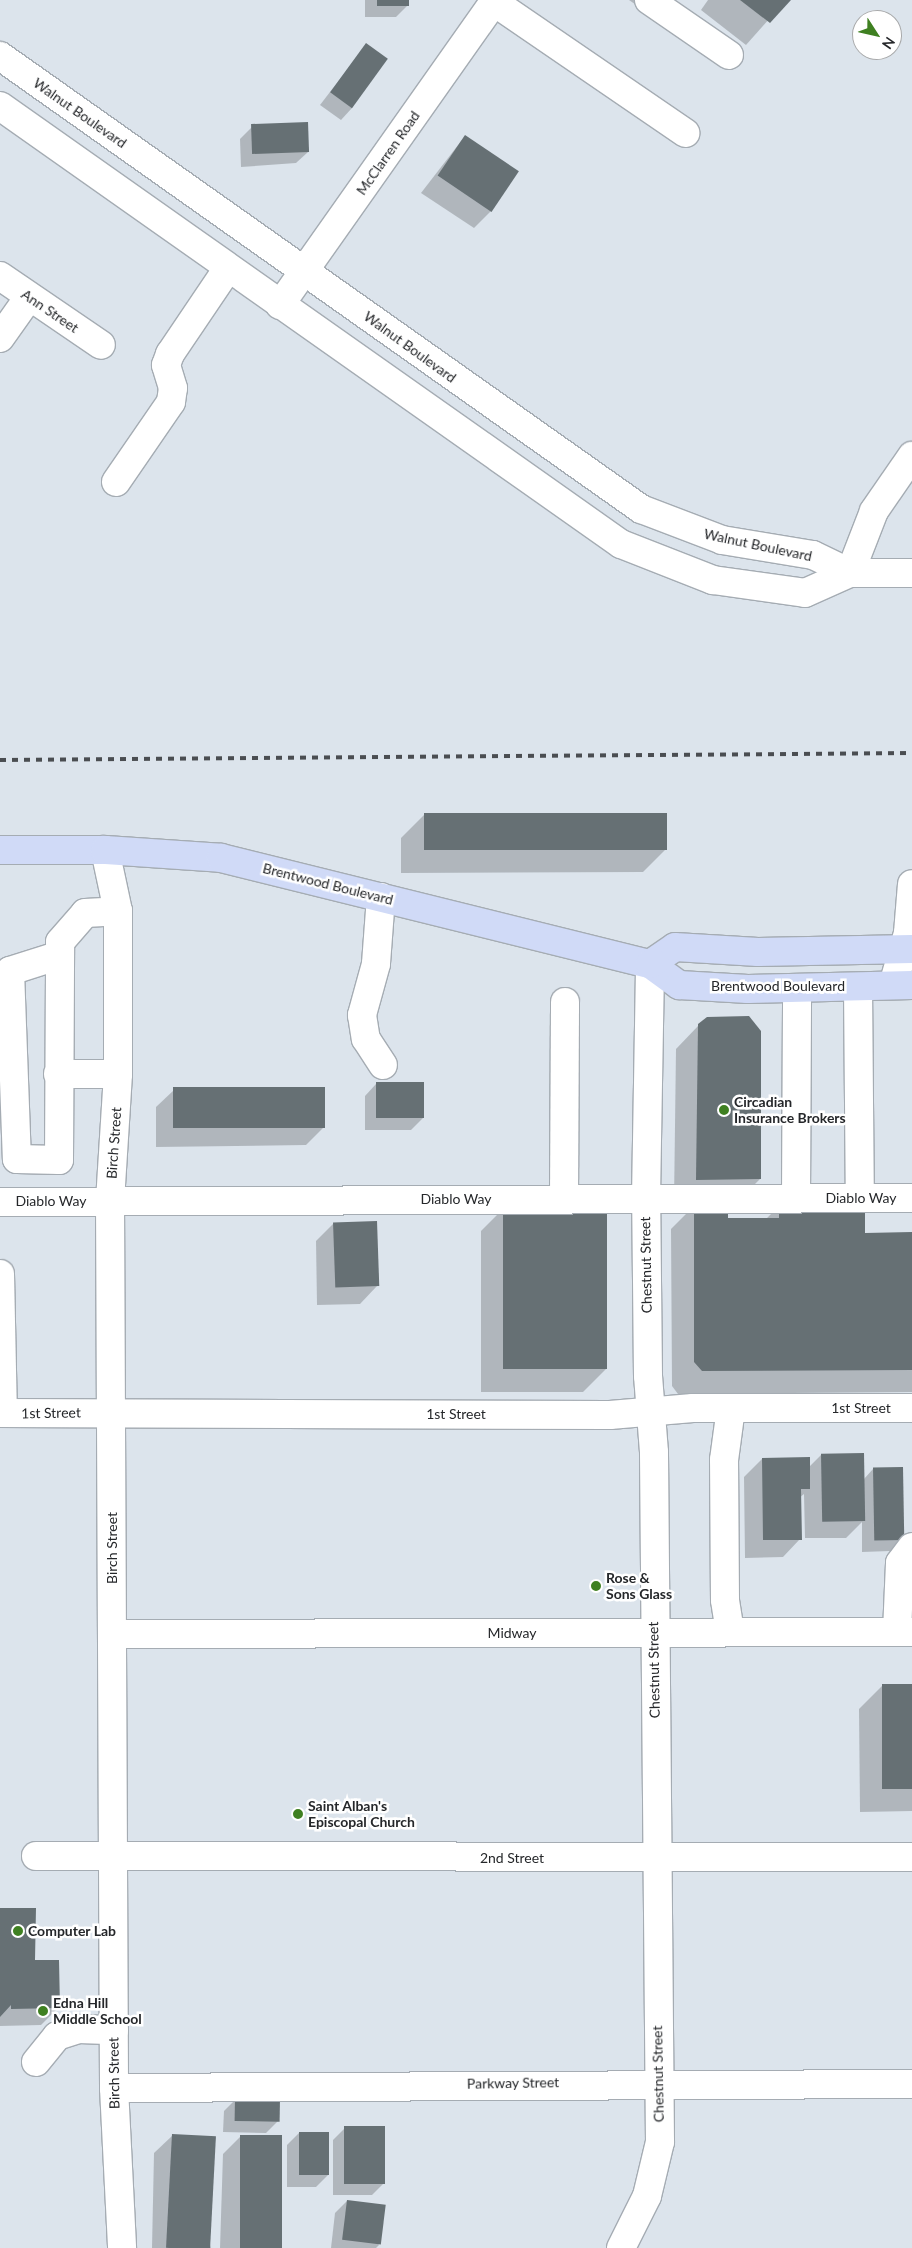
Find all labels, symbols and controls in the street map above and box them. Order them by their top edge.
north arrow [852,10,902,60]
text: N [879,34,899,53]
street label: Walnut Boulevard [30,75,130,151]
street label: McClarren Road [353,108,423,198]
street label: Ann Street [18,286,82,336]
street label: Walnut Boulevard [361,308,459,386]
street label: Walnut Boulevard [702,525,814,565]
street label: Brentwood Boulevard [261,860,395,908]
street label: Brentwood Boulevard [711,978,845,994]
place label: Circadian Insurance Brokers [734,1094,846,1126]
marker: Circadian Insurance Brokers [718,1104,730,1116]
street label: Birch Street [103,1106,125,1180]
street label: Diablo Way [825,1190,897,1206]
street label: Diablo Way [420,1191,492,1207]
street label: Diablo Way [15,1193,87,1209]
street label: Chestnut Street [637,1217,655,1313]
street label: 1st Street [831,1400,891,1416]
street label: 1st Street [21,1404,81,1422]
street label: 1st Street [426,1406,486,1422]
street label: Birch Street [104,1512,120,1584]
place label: Rose & Sons Glass [606,1570,672,1602]
marker: Rose & Sons Glass [590,1580,602,1592]
street label: Chestnut Street [645,1622,663,1718]
street label: Midway [487,1625,537,1641]
place label: Saint Alban's Episcopal Church [308,1798,415,1830]
marker: Saint Alban's Episcopal Church [292,1808,304,1820]
street label: 2nd Street [480,1850,544,1866]
place label: Computer Lab [28,1923,116,1939]
marker: Computer Lab [12,1925,24,1937]
place label: Edna Hill Middle School [53,1995,142,2028]
marker: Edna Hill Middle School [37,2005,49,2017]
street label: Chestnut Street [649,2026,667,2122]
street label: Birch Street [105,2037,123,2109]
street label: Parkway Street [467,2074,559,2092]

